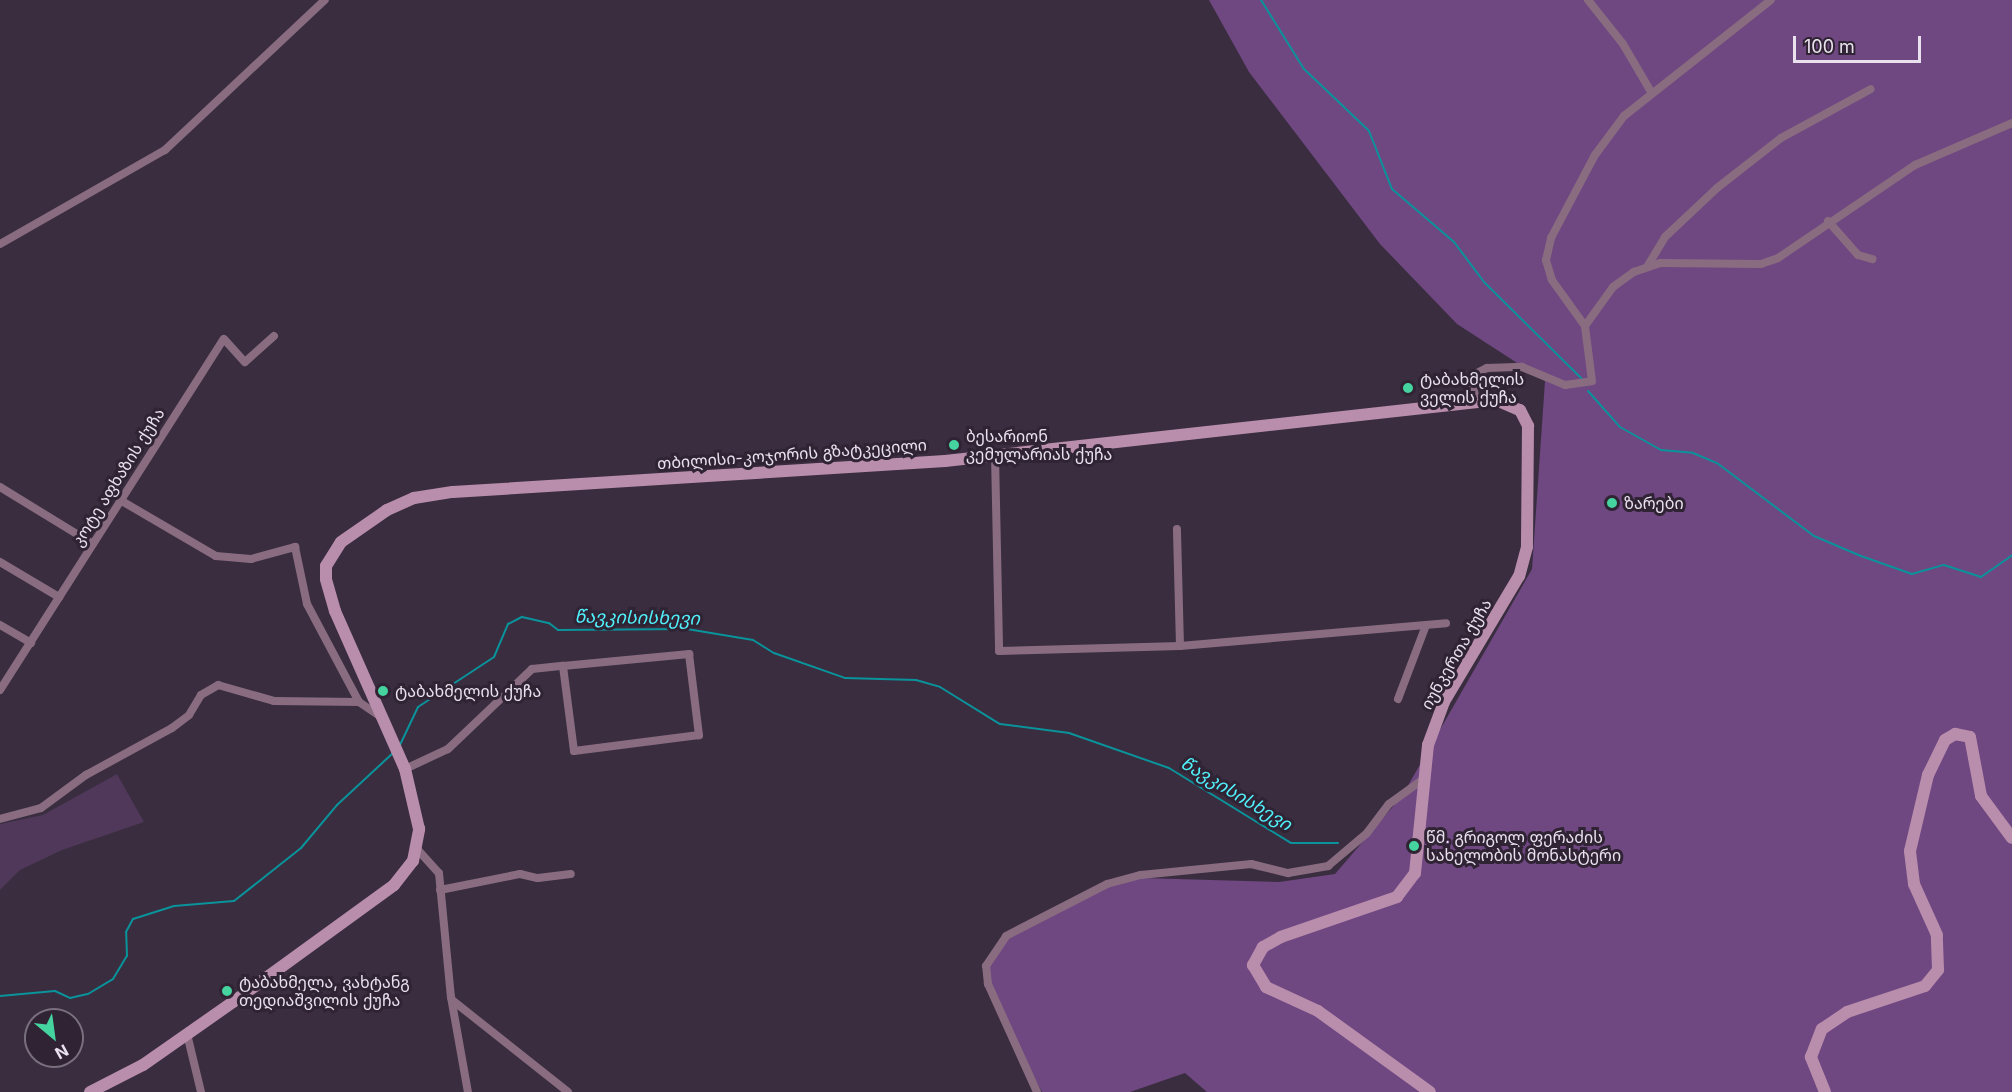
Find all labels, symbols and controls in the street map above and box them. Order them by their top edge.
scale bar [1796,24,1924,62]
text: 100 m [1804,36,1855,57]
place label: ტაბახმელის ველის ქუჩა [1420,369,1524,407]
marker: ტაბახმელის ველის ქუჩა [1401,381,1415,395]
street label: კოტე აფხაზის ქუჩა [68,404,168,550]
place label: ბესარიონ კემულარიას ქუჩა [966,426,1112,464]
street label: თბილისი-კოჯორის გზატკეცილი [657,435,927,473]
marker: ბესარიონ კემულარიას ქუჩა [947,438,961,452]
place label: ზარები [1624,493,1684,513]
marker: ზარები [1605,496,1619,510]
street label: იუნკერთა ქუჩა [1417,595,1495,713]
water label: წავკისისხევი [574,606,700,630]
place label: ტაბახმელის ქუჩა [395,681,541,701]
marker: ტაბახმელის ქუჩა [376,684,390,698]
water label: წავკისისხევი [1177,752,1295,836]
place label: წმ. გრიგოლ ფერაძის სახელობის მონასტერი [1426,827,1621,865]
marker: წმ. გრიგოლ ფერაძის სახელობის მონასტერი [1407,839,1421,853]
place label: ტაბახმელა, ვახტანგ თედიაშვილის ქუჩა [239,972,410,1010]
marker: ტაბახმელა, ვახტანგ თედიაშვილის ქუჩა [220,984,234,998]
north arrow [24,1008,84,1068]
text: N [52,1040,72,1064]

